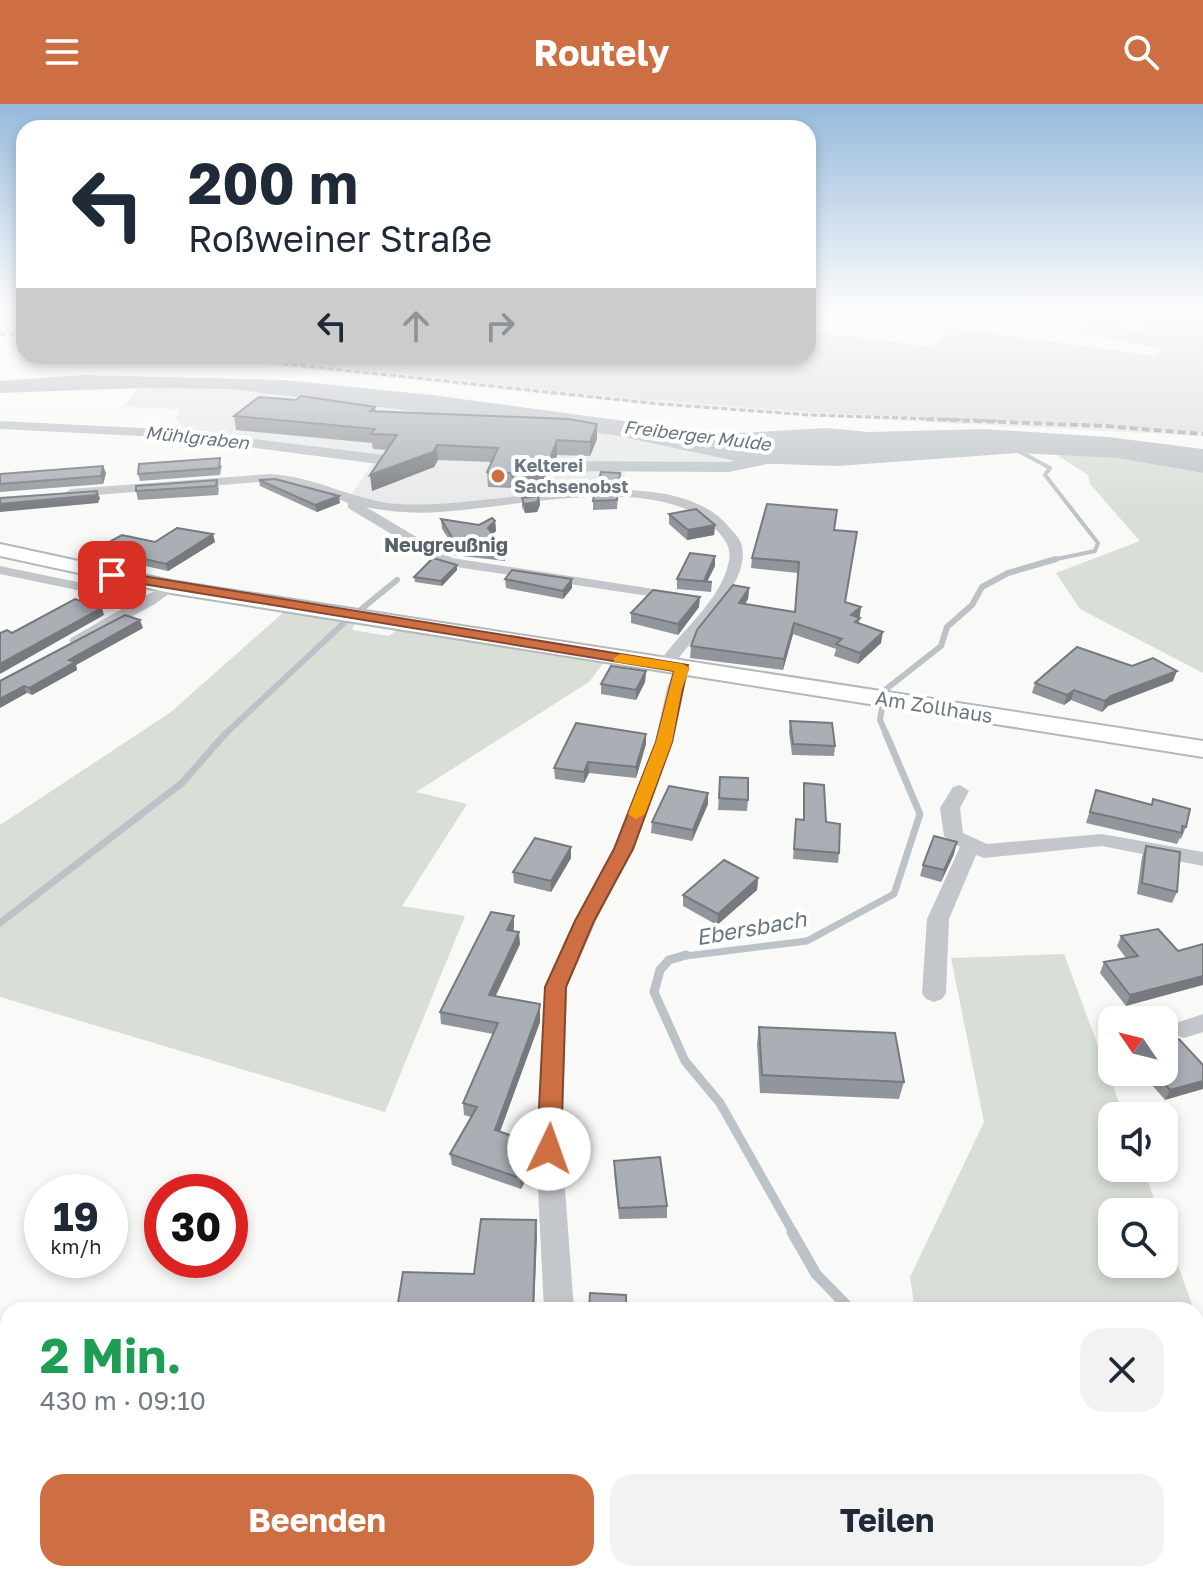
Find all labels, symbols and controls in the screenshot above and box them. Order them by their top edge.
icon: menu [40,30,84,74]
icon: search [1119,30,1163,74]
text: Routely [533,31,670,74]
text: 200 m [188,149,358,216]
icon: left [56,152,160,256]
text: Roßweiner Straße [188,217,492,260]
icon: left [310,304,354,348]
icon: ahead [394,304,438,348]
icon: right [478,304,522,348]
water label: Freiberger Mulde [623,415,773,455]
water label: Mühlgraben [144,421,251,453]
place label: Kelterei Sachsenobst [514,454,628,497]
marker: Kelterei Sachsenobst [489,467,507,485]
district label: Neugreußnig [384,532,508,556]
pin [78,541,146,609]
icon: arrive [90,553,134,597]
street label: Am Zollhaus [874,685,995,727]
water label: Ebersbach [694,904,810,950]
north arrow [1098,1006,1178,1086]
map controls [1098,1006,1178,1278]
button: sound [1098,1102,1178,1182]
position arrow [507,1107,591,1191]
speed limit sign: 30 [144,1174,248,1278]
text: 19 [53,1192,99,1240]
button: search [1098,1198,1178,1278]
text: km/h [51,1234,101,1258]
text: 2 Min. [40,1326,182,1384]
button: close [1080,1328,1164,1412]
text: 430 m · 09:10 [40,1385,206,1416]
button: Beenden [40,1474,594,1566]
button: Teilen [610,1474,1164,1566]

